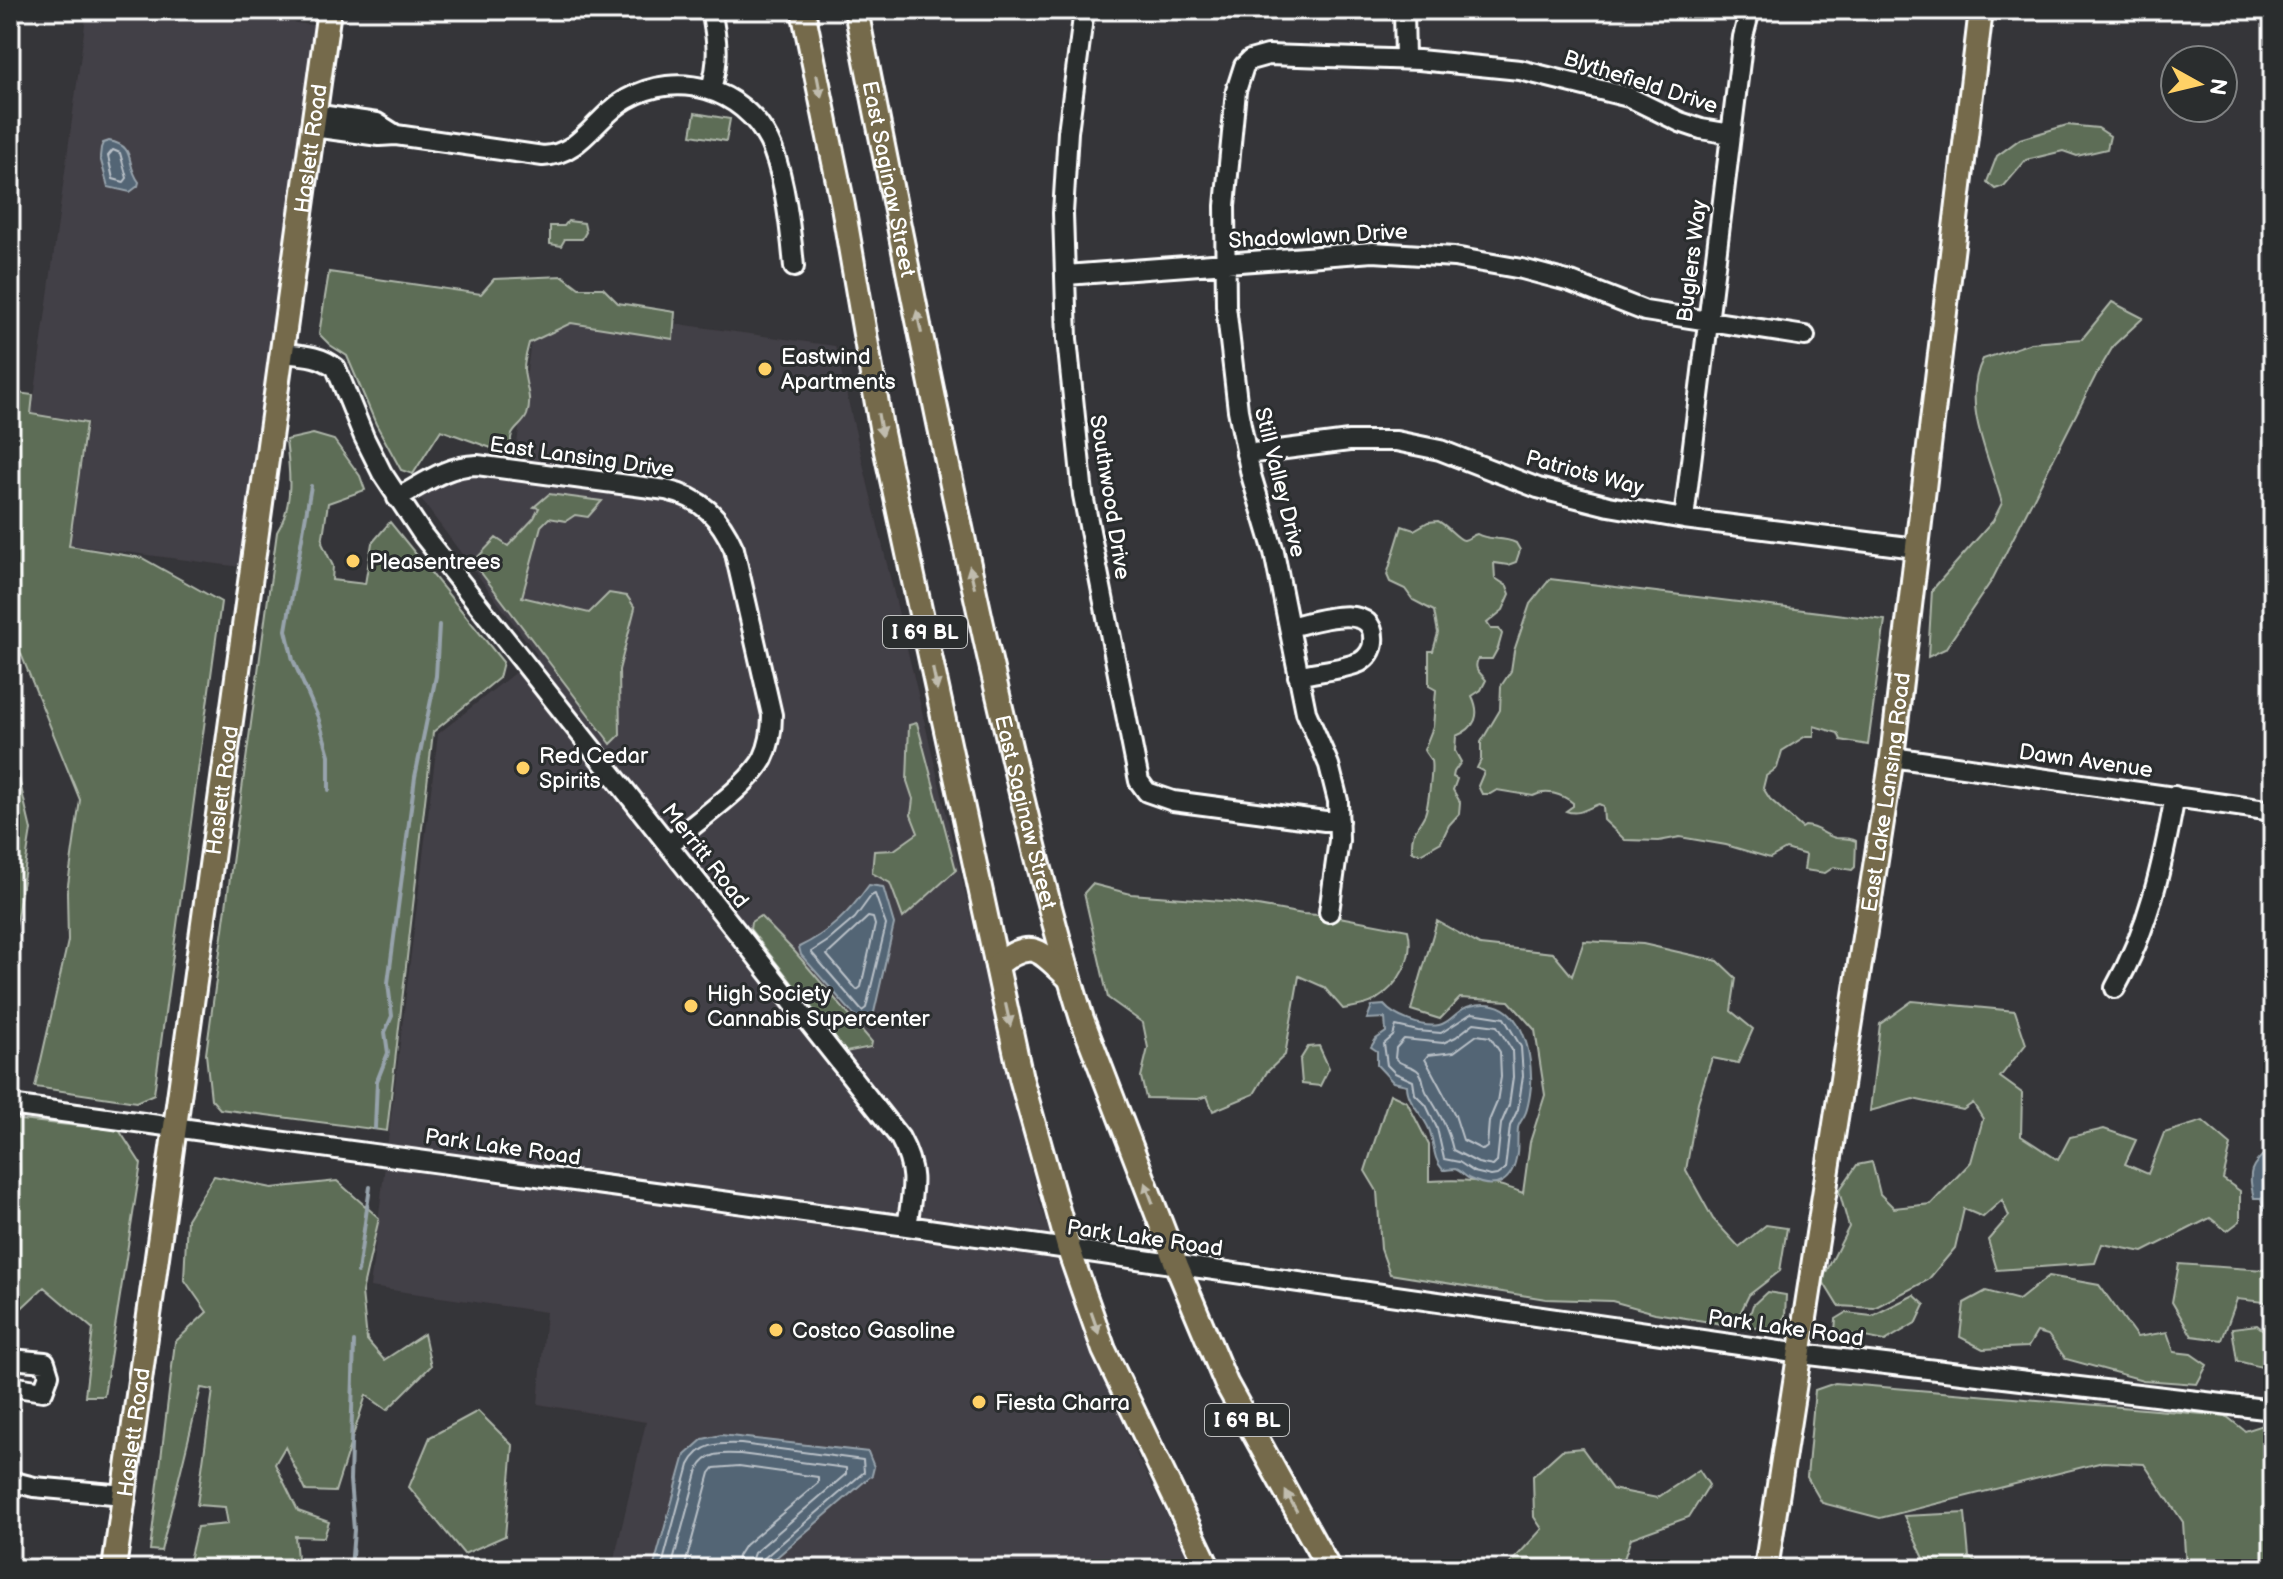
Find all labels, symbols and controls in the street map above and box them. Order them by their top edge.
north arrow [2159,44,2239,124]
street label: Blythefield Drive [1560,45,1721,120]
one-way arrow [813,74,825,99]
text: N [2203,77,2232,97]
street label: East Saginaw Street [855,79,921,280]
street label: Haslett Road [289,82,334,215]
street label: Buglers Way [1672,198,1713,324]
street label: Shadowlawn Drive [1228,218,1409,255]
one-way arrow [912,309,925,334]
place label: Eastwind Apartments [781,344,896,396]
marker: Eastwind Apartments [756,360,774,378]
street label: Still Valley Drive [1248,405,1311,560]
one-way arrow [875,413,887,438]
street label: Southwood Drive [1083,413,1136,582]
street label: East Lansing Drive [488,431,676,484]
street label: Patriots Way [1523,445,1647,502]
place label: Pleasentrees [369,549,501,576]
marker: Pleasentrees [344,552,362,570]
one-way arrow [965,564,977,589]
road number: I 69 BL [883,616,967,648]
one-way arrow [929,667,942,692]
street label: East Lake Lansing Road [1856,671,1917,914]
street label: East Saginaw Street [988,713,1062,913]
street label: Haslett Road [201,724,245,857]
street label: Dawn Avenue [2017,739,2155,784]
place label: Red Cedar Spirits [539,743,649,795]
marker: Red Cedar Spirits [514,759,532,777]
street label: Merritt Road [655,798,754,914]
place label: High Society Cannabis Supercenter [707,981,930,1033]
marker: High Society Cannabis Supercenter [682,997,700,1015]
one-way arrow [1002,1003,1015,1028]
street label: Park Lake Road [423,1123,582,1172]
one-way arrow [1142,1181,1155,1205]
street label: Park Lake Road [1065,1214,1224,1263]
street label: Park Lake Road [1706,1304,1865,1353]
one-way arrow [1089,1311,1102,1335]
place label: Costco Gasoline [792,1318,955,1345]
marker: Costco Gasoline [767,1321,785,1339]
street label: Haslett Road [112,1366,157,1499]
place label: Fiesta Charra [995,1390,1130,1417]
marker: Fiesta Charra [970,1393,988,1411]
road number: I 69 BL [1205,1404,1289,1436]
one-way arrow [1285,1489,1298,1512]

